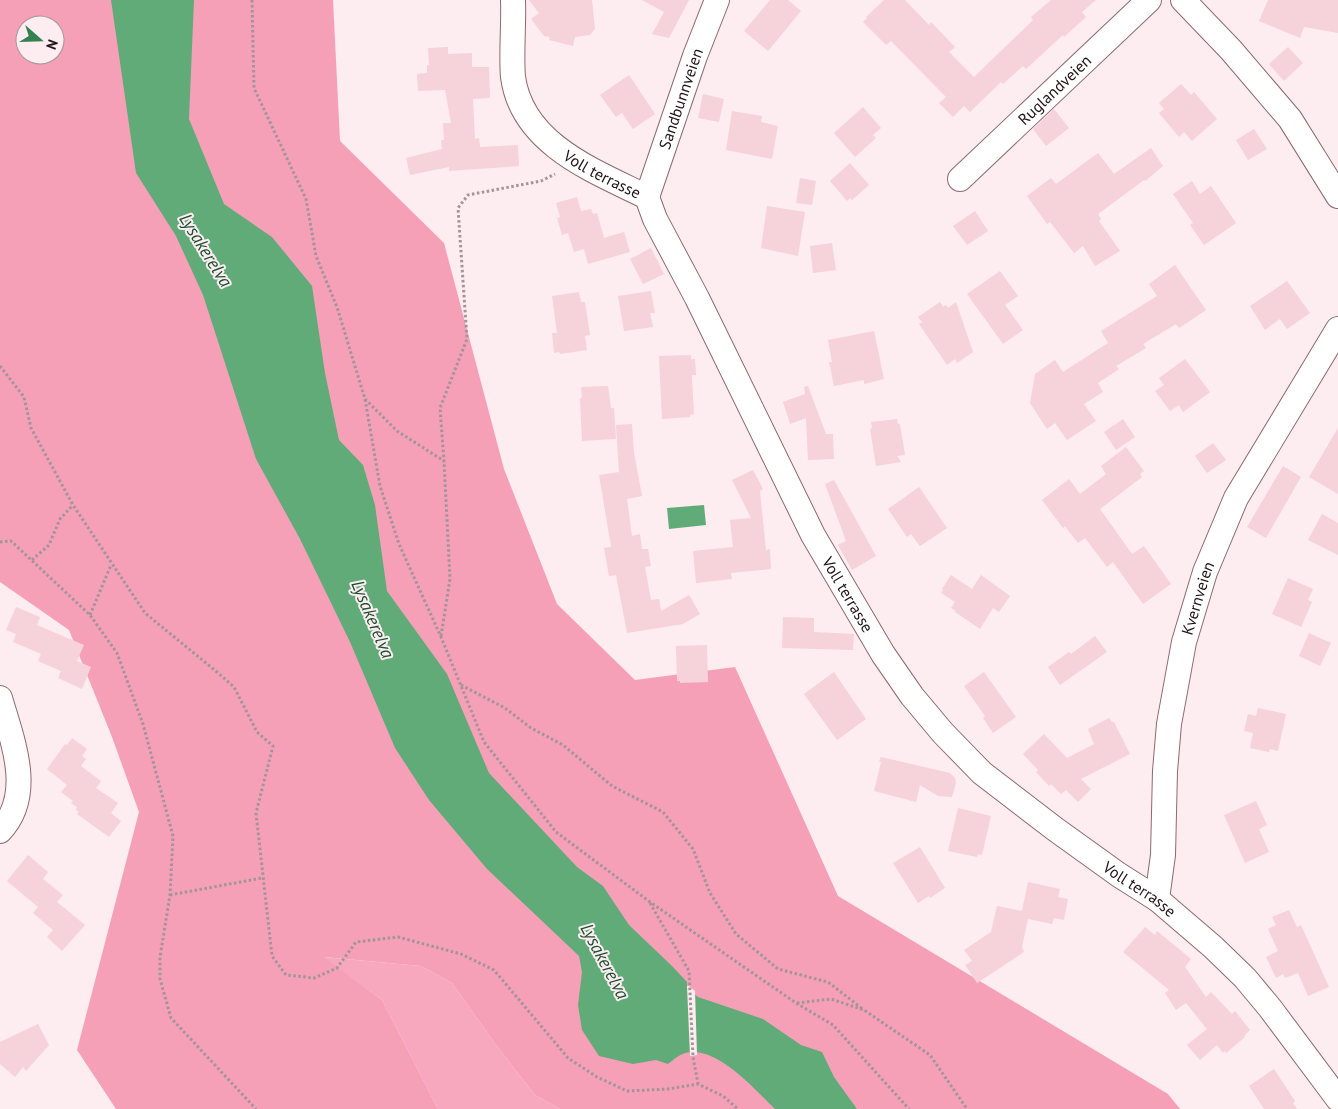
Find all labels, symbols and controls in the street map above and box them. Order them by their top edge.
north arrow [15,15,65,65]
text: N [42,37,62,52]
street label: Sandbunnveien [654,45,707,152]
street label: Ruglandveien [1014,50,1095,129]
street label: Voll terrasse [559,145,644,203]
water label: Lysakerelva [174,209,238,291]
street label: Voll terrasse [817,552,878,636]
street label: Kvernveien [1177,558,1218,637]
water label: Lysakerelva [346,577,400,662]
street label: Voll terrasse [1098,856,1180,921]
water label: Lysakerelva [575,919,635,1003]

